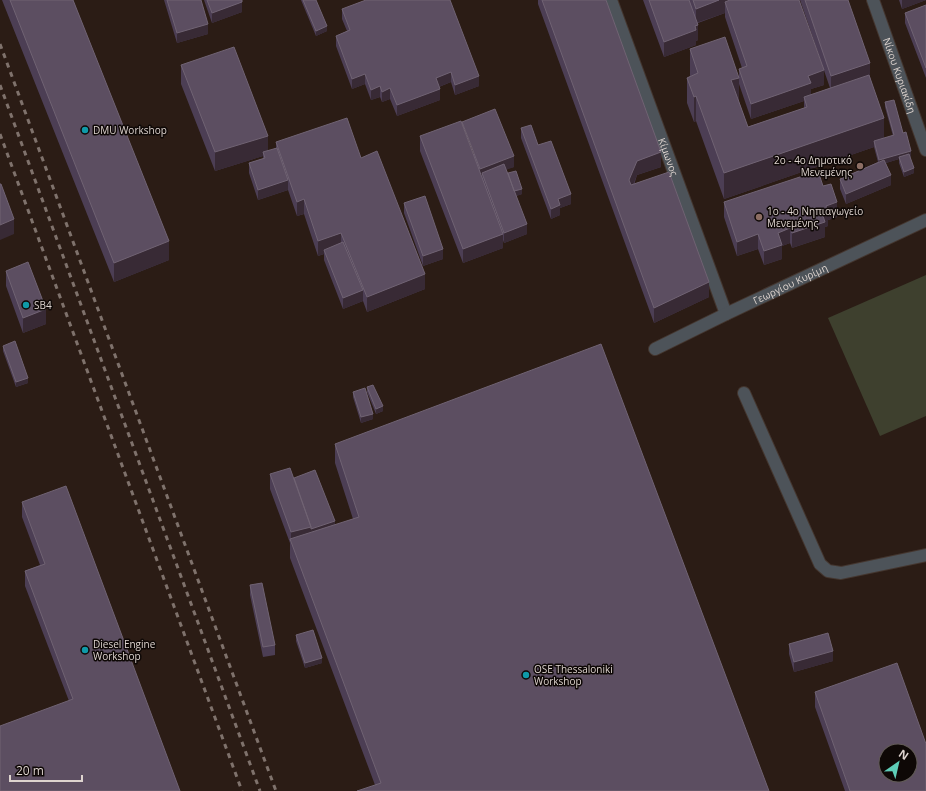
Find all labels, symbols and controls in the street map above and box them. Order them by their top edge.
street label: Νίκου Κυριακίδη [880,36,919,115]
place label: DMU Workshop [93,123,167,137]
marker: DMU Workshop [80,125,90,135]
street label: Κίμωνος [655,136,682,178]
place label: 2o - 4o Δημοτικό Μενεμένης [774,153,852,179]
marker: 2o - 4o Δημοτικό Μενεμένης [855,161,865,171]
place label: 1o - 4o Νηπιαγωγείο Μενεμένης [767,204,863,230]
marker: 1o - 4o Νηπιαγωγείο Μενεμένης [754,212,764,222]
street label: Γεωργίου Κυρίμη [750,260,830,307]
place label: SB4 [34,298,52,312]
marker: SB4 [21,300,31,310]
place label: Diesel Engine Workshop [93,637,156,663]
marker: Diesel Engine Workshop [80,645,90,655]
place label: OSE Thessaloniki Workshop [534,662,613,688]
marker: OSE Thessaloniki Workshop [521,670,531,680]
north arrow [878,743,918,783]
text: N [896,746,912,763]
scale bar [10,757,82,783]
text: 20 m [16,762,44,779]

